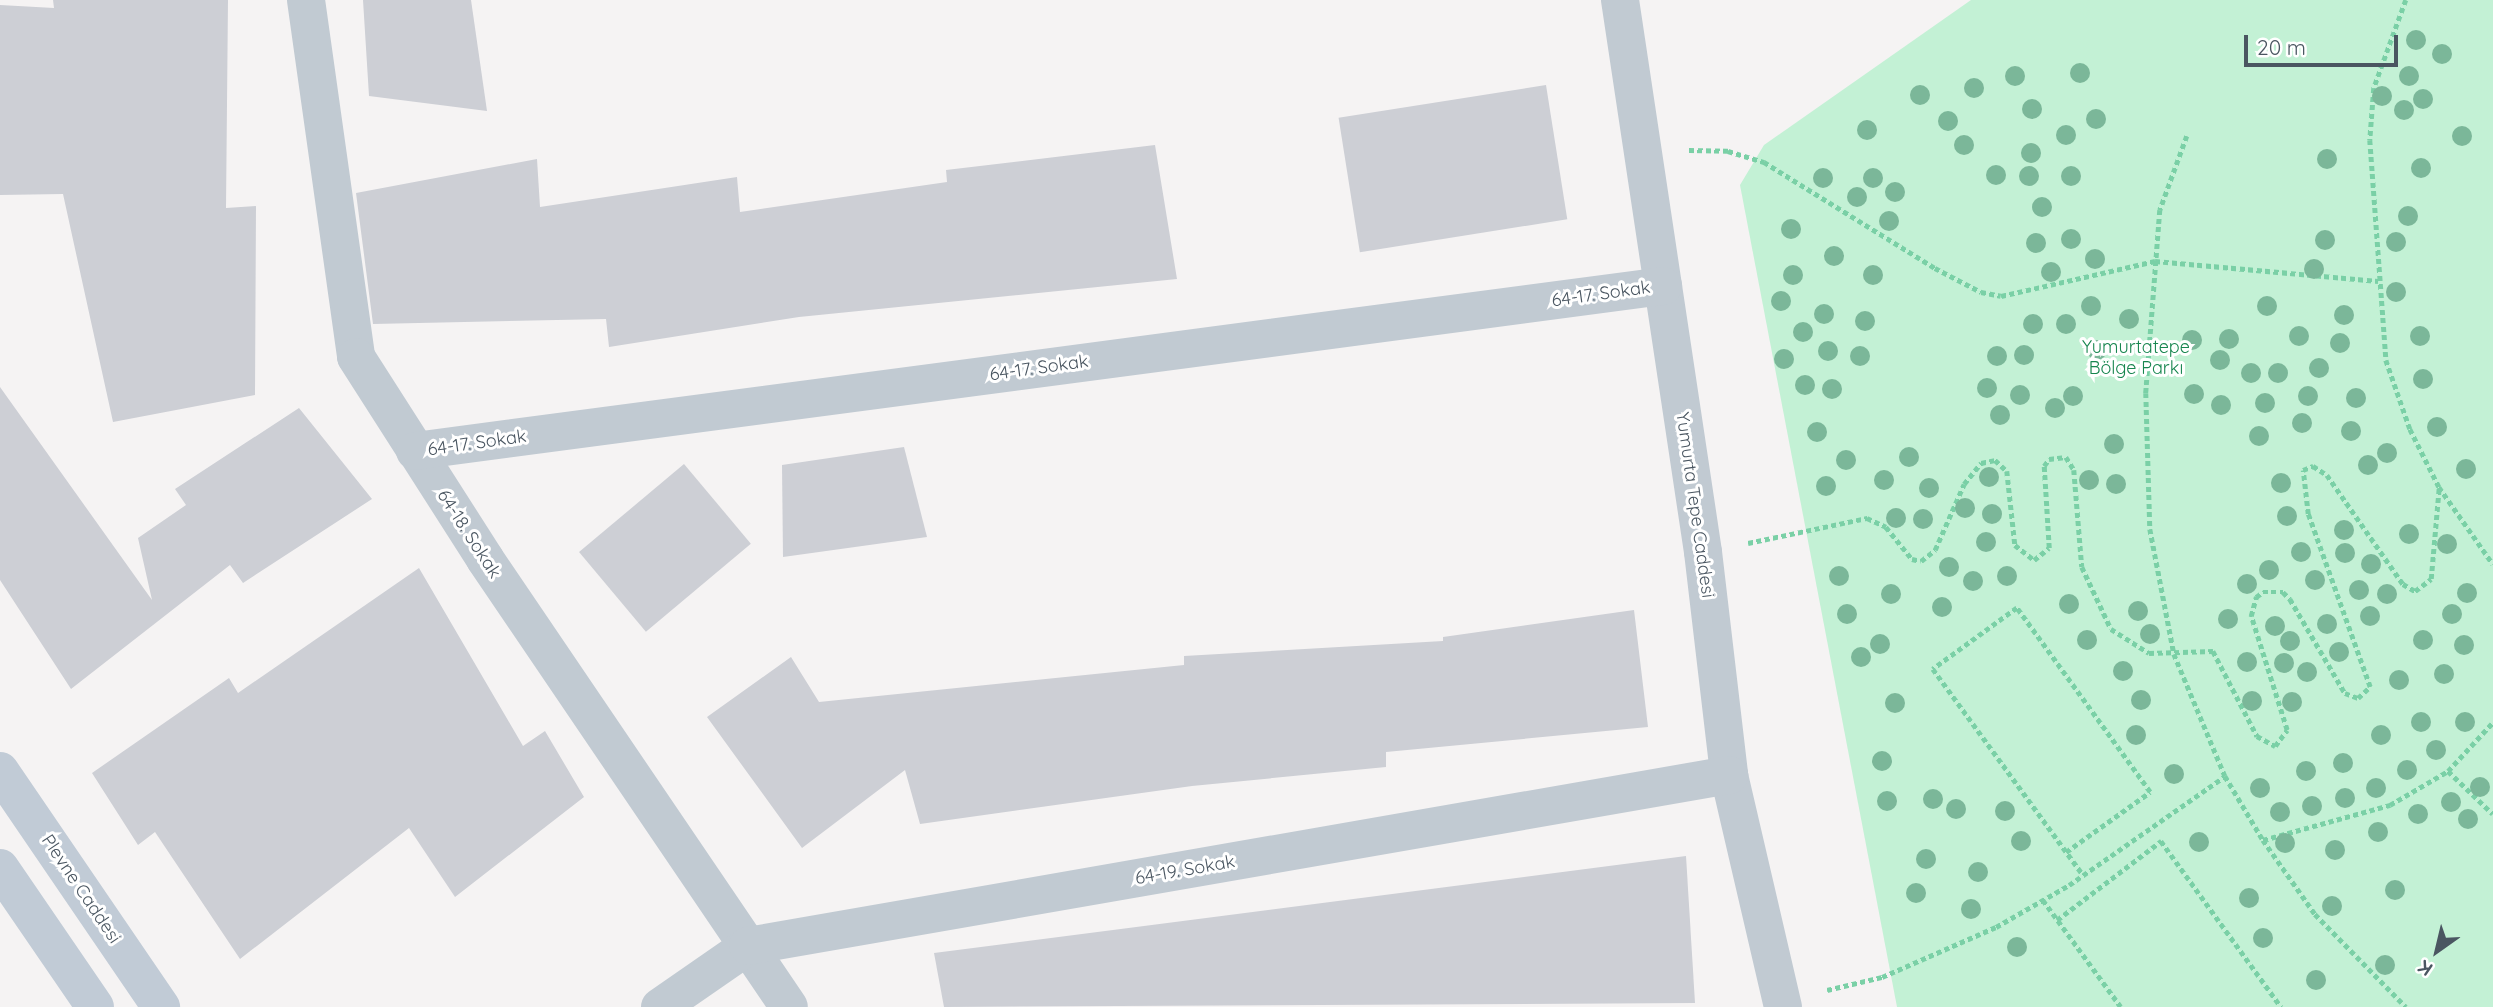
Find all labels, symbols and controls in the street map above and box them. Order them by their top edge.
scale bar [2248,21,2402,65]
text: 20 m [2257,34,2306,60]
street label: 64-17. Sokak [1550,276,1652,312]
park label: Yumurtatepe Bölge Parkı [2082,337,2190,380]
street label: 64-17. Sokak [988,350,1090,386]
street label: Yumurta Tepe Caddesi [1671,411,1719,599]
street label: 64-17. Sokak [426,425,528,461]
street label: 64-18. Sokak [432,486,506,582]
street label: Plevne Caddesi [37,830,125,948]
street label: 64-19. Sokak [1133,851,1237,889]
north arrow [2402,916,2472,986]
text: K [2413,955,2437,982]

